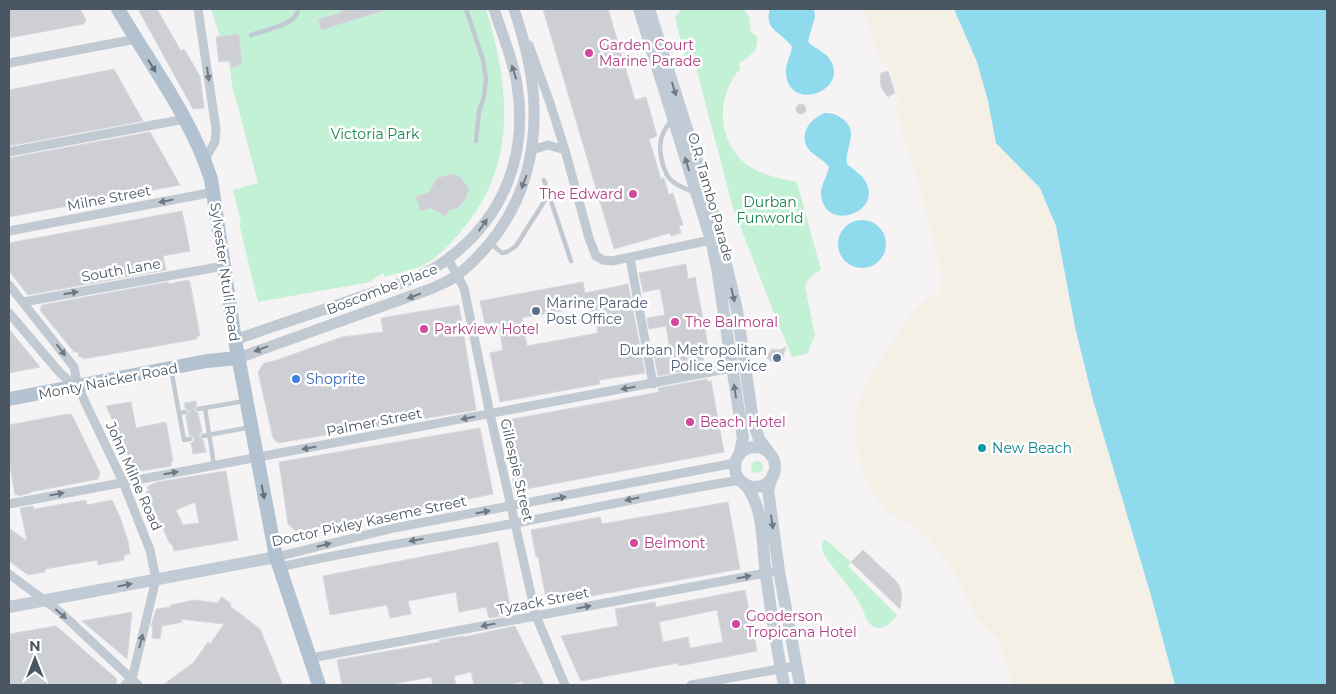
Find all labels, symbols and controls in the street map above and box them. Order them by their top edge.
place label: Garden Court Marine Parade [599,36,701,70]
marker: Garden Court Marine Parade [583,47,595,59]
one-way arrow [147,59,157,72]
one-way arrow [509,64,517,79]
one-way arrow [204,67,212,83]
one-way arrow [671,81,679,96]
park label: Victoria Park [331,125,420,143]
street label: O.R. Tambo Parade [684,130,738,264]
one-way arrow [682,156,690,171]
one-way arrow [520,175,527,190]
street label: Milne Street [66,181,153,215]
place label: The Edward [539,185,623,203]
marker: The Edward [627,188,639,200]
park label: Durban Funworld [737,193,803,227]
one-way arrow [158,198,174,206]
street label: Sylvester Ntuli Road [206,201,244,343]
one-way arrow [478,218,488,232]
street label: South Lane [80,254,162,286]
street label: Boscombe Place [324,260,440,318]
one-way arrow [729,288,737,303]
one-way arrow [63,289,79,297]
one-way arrow [407,292,421,300]
place label: Marine Parade Post Office [546,294,648,328]
marker: Marine Parade Post Office [530,305,542,317]
place label: The Balmoral [685,313,778,331]
marker: The Balmoral [669,316,681,328]
place label: Parkview Hotel [434,320,539,338]
marker: Parkview Hotel [418,323,430,335]
place label: Durban Metropolitan Police Service [619,341,767,375]
one-way arrow [55,343,66,356]
one-way arrow [253,345,268,353]
marker: Durban Metropolitan Police Service [771,352,783,364]
street label: Monty Naicker Road [37,359,179,403]
place label: Shoprite [306,370,365,388]
marker: Shoprite [290,373,302,385]
one-way arrow [731,382,739,398]
one-way arrow [620,385,636,393]
street label: Palmer Street [325,404,424,440]
place label: Beach Hotel [700,413,786,431]
one-way arrow [460,414,476,422]
marker: Beach Hotel [684,416,696,428]
street label: Gillespie Street [496,417,538,524]
street label: John Milne Road [101,418,166,533]
place label: New Beach [992,439,1072,457]
marker: New Beach [976,442,988,454]
one-way arrow [301,444,316,452]
one-way arrow [164,468,180,476]
one-way arrow [259,484,267,499]
one-way arrow [49,490,65,498]
street label: Doctor Pixley Kaseme Street [270,491,469,551]
one-way arrow [552,493,568,501]
one-way arrow [624,496,640,504]
one-way arrow [475,508,491,516]
one-way arrow [768,514,776,530]
place label: Belmont [644,534,706,552]
one-way arrow [408,537,424,545]
marker: Belmont [628,537,640,549]
one-way arrow [316,541,331,549]
one-way arrow [736,572,752,580]
one-way arrow [118,581,133,589]
street label: Tyzack Street [496,583,591,619]
one-way arrow [577,603,593,611]
place label: Gooderson Tropicana Hotel [746,607,857,641]
one-way arrow [55,608,67,620]
marker: Gooderson Tropicana Hotel [730,618,742,630]
one-way arrow [480,622,496,630]
one-way arrow [137,633,145,648]
north arrow [10,634,60,684]
text: N [29,637,41,655]

